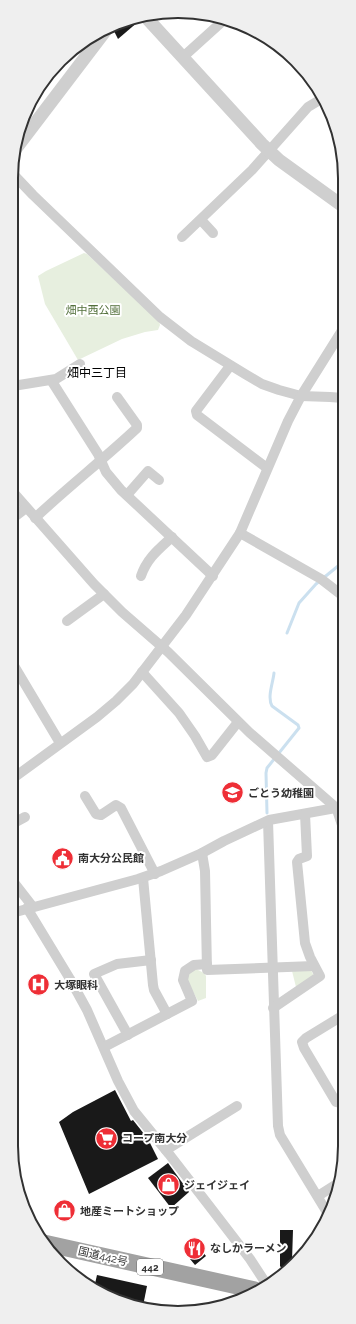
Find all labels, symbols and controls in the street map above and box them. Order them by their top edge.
park label: 畑中西公園 [66,304,121,317]
district label: 畑中三丁目 [67,366,127,380]
school or university icon: ごとう幼稚園 [220,780,246,806]
place label: ごとう幼稚園 [248,787,314,800]
public building icon: 南大分公民館 [49,845,75,871]
place label: 南大分公民館 [78,852,144,865]
hospital icon: 大塚眼科 [25,972,51,998]
place label: 大塚眼科 [54,979,98,992]
supermarket icon: コープ南大分 [93,1125,119,1151]
place label: コープ南大分 [122,1132,187,1145]
shop icon: ジェイジェイ [156,1172,182,1198]
place label: ジェイジェイ [184,1179,250,1192]
shop icon: 地産ミートショップ [51,1198,77,1224]
place label: 地産ミートショップ [80,1205,179,1218]
restaurant icon: なしかラーメン [182,1235,208,1261]
place label: なしかラーメン [210,1242,287,1255]
street label: 国道442号 [77,1244,129,1269]
road number: 442 [137,1259,163,1275]

